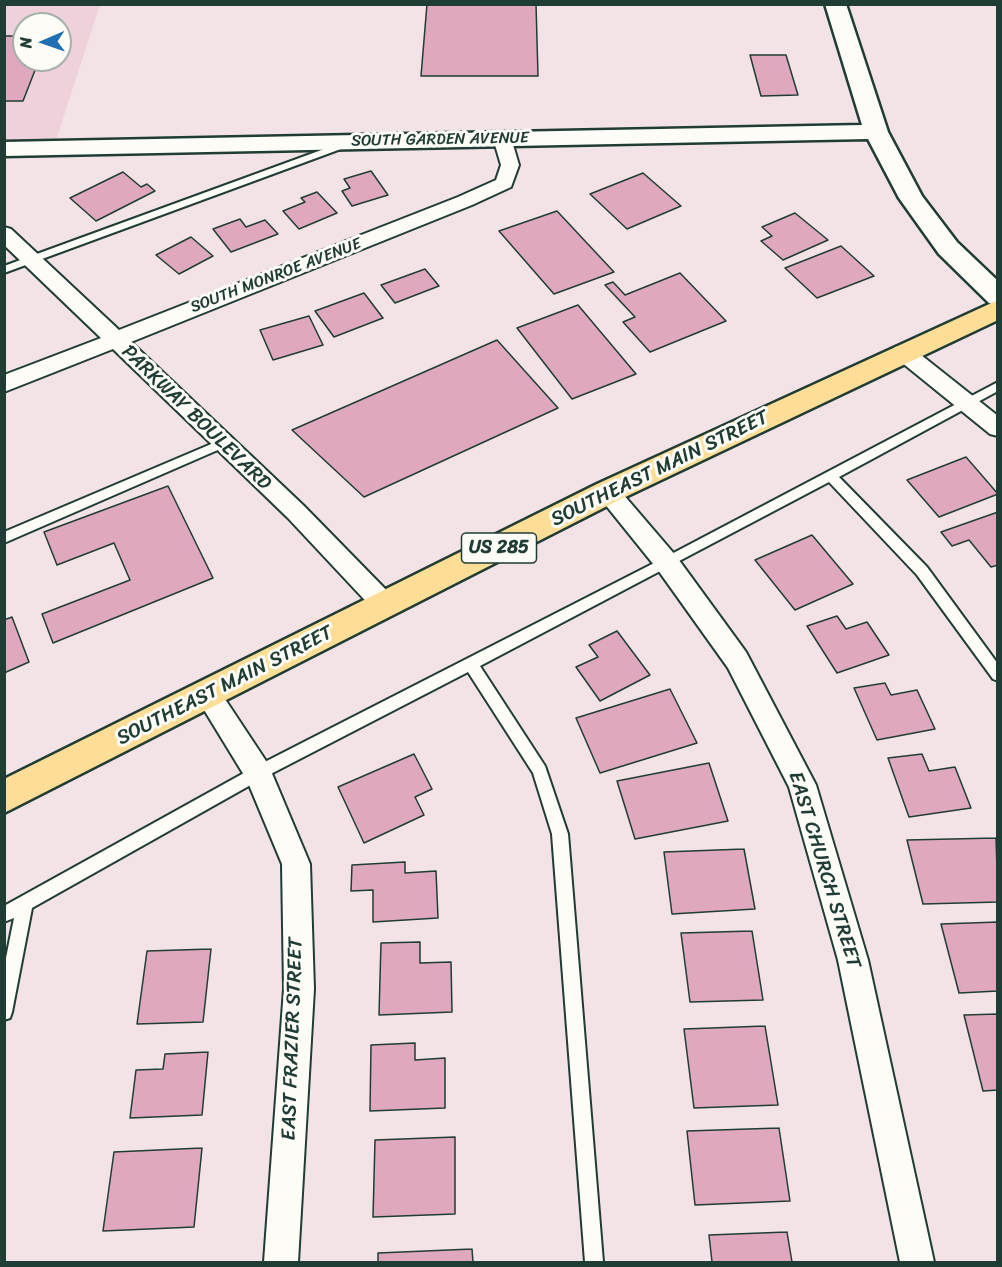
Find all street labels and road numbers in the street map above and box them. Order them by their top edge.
street label: SOUTH GARDEN AVENUE [351,129,529,151]
street label: SOUTH MONROE AVENUE [188,234,364,318]
street label: PARKWAY BOULEVARD [116,340,276,496]
street label: SOUTHEAST MAIN STREET [547,406,773,532]
road number: US 285 [462,533,536,563]
street label: SOUTHEAST MAIN STREET [113,621,337,751]
street label: EAST CHURCH STREET [783,769,865,971]
street label: EAST FRAZIER STREET [277,937,309,1141]

